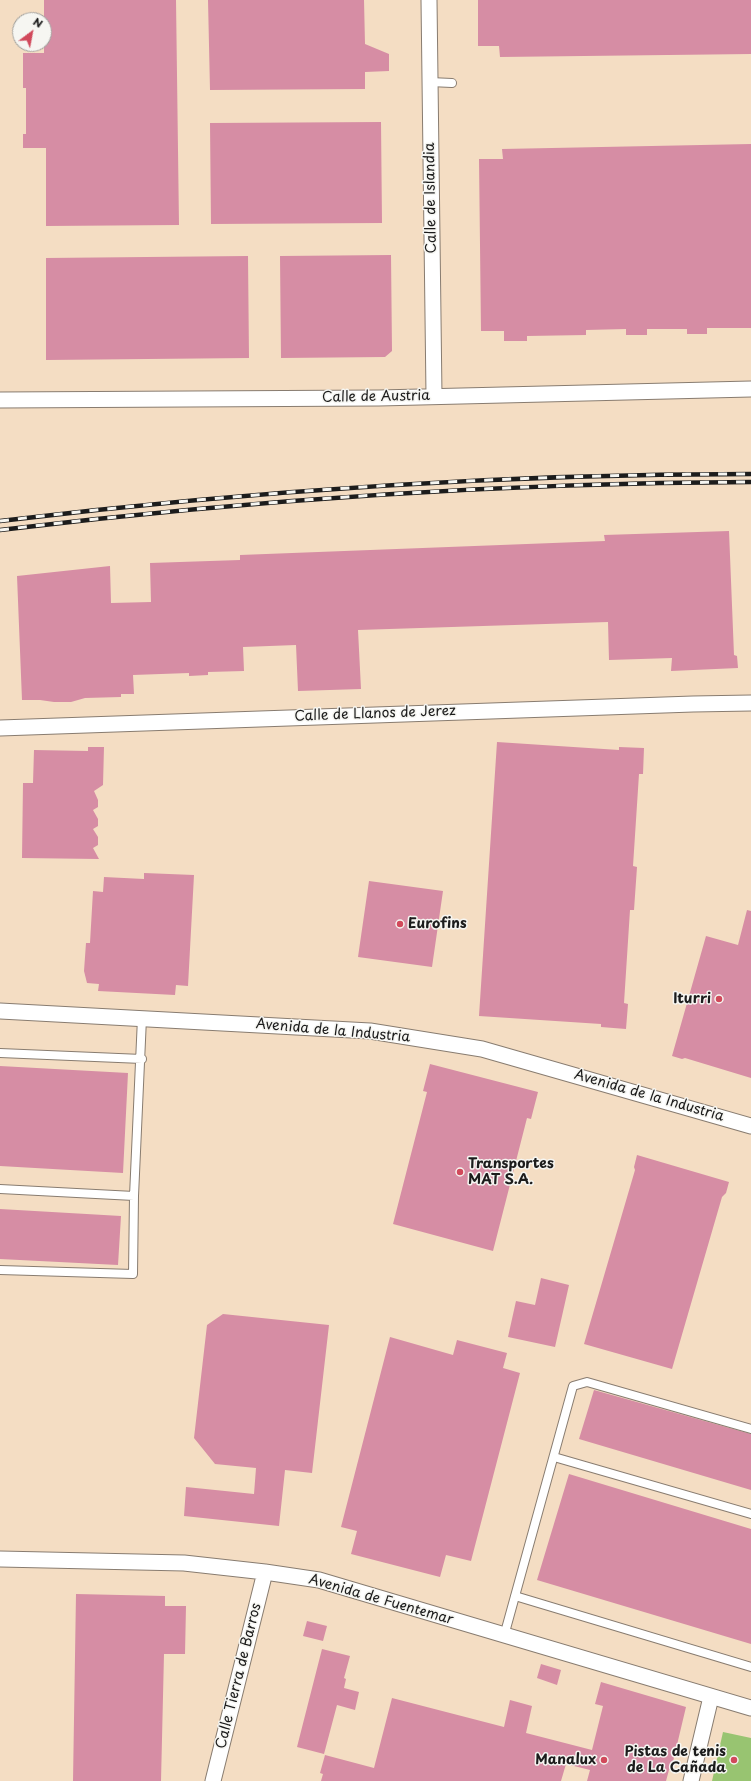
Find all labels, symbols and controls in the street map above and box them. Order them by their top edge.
north arrow [12,12,52,52]
text: N [30,13,46,32]
street label: Calle de Islandia [422,142,440,254]
street label: Calle de Austria [322,388,430,406]
street label: Calle de Llanos de Jerez [294,703,456,725]
place label: Eurofins [408,916,467,932]
marker: Eurofins [395,919,405,929]
place label: Iturri [673,991,711,1007]
marker: Iturri [714,994,724,1004]
street label: Avenida de la Industria [255,1016,411,1046]
street label: Avenida de la Industria [572,1067,726,1125]
place label: Transportes MAT S.A. [468,1156,554,1188]
marker: Transportes MAT S.A. [455,1167,465,1177]
street label: Avenida de Fuentemar [307,1571,455,1629]
street label: Calle Tierra de Barros [213,1602,265,1750]
place label: Pistas de tenis de La Cañada [624,1744,726,1776]
place label: Manalux [535,1752,596,1768]
marker: Manalux [599,1755,609,1765]
marker: Pistas de tenis de La Cañada [729,1755,739,1765]

